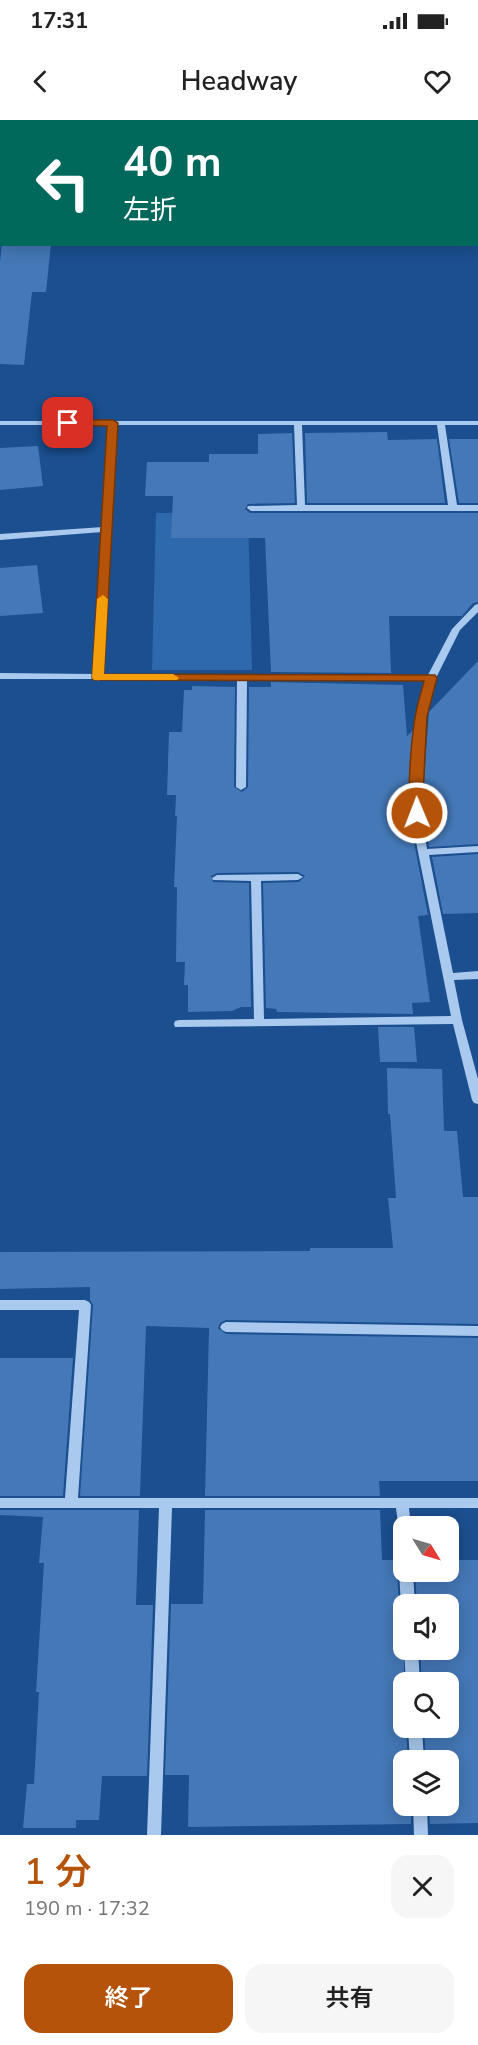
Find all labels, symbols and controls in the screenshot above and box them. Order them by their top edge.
text: 17:31 [30,6,88,36]
text: Headway [181,63,297,100]
icon: back [24,65,57,98]
icon: heart [421,65,454,98]
text: 40 m [123,134,222,191]
icon: left [24,144,102,222]
text: 左折 [123,192,177,229]
pin [42,397,93,448]
icon: arrive [51,406,84,439]
position arrow [385,781,449,845]
north arrow [393,1516,459,1582]
map controls [393,1516,459,1816]
button: sound [393,1594,459,1660]
button: search [393,1672,459,1738]
button: layers [393,1750,459,1816]
text: 1 分 [24,1848,91,1897]
button: close [391,1855,454,1918]
text: 190 m · 17:32 [24,1895,150,1922]
button: 終了 [24,1964,233,2033]
button: 共有 [245,1964,454,2033]

